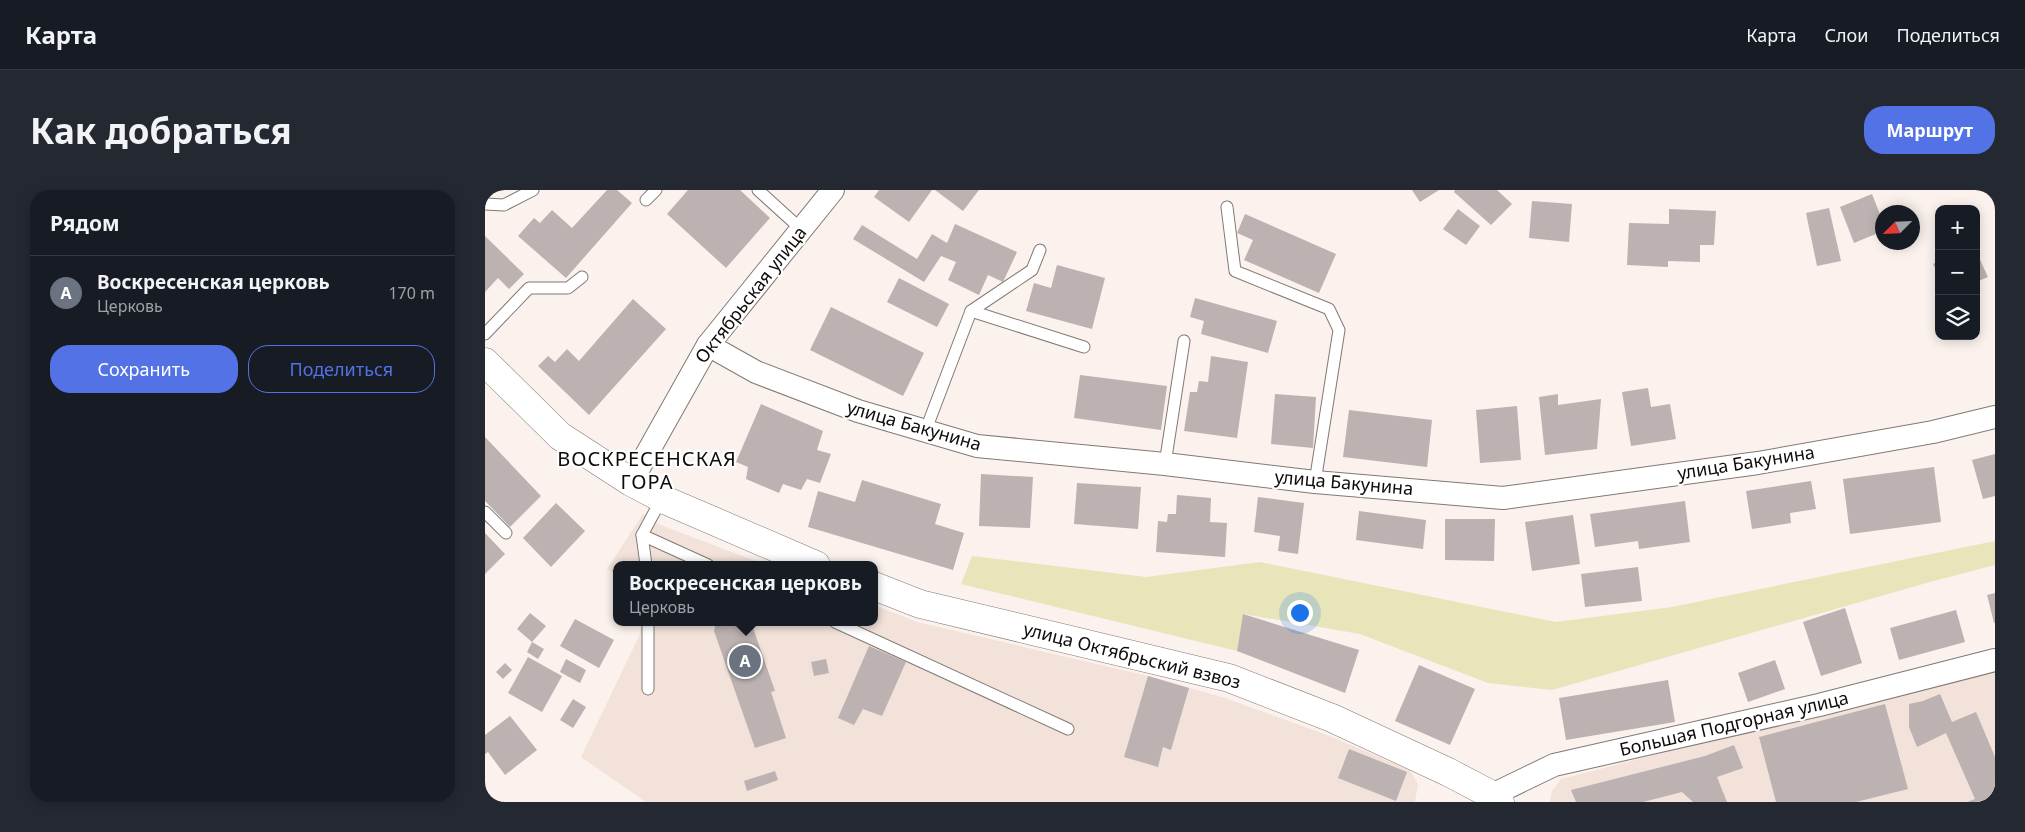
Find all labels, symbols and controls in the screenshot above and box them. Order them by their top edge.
text: Карта [25,18,97,51]
text: Карта [1746,23,1796,47]
text: Слои [1824,23,1868,47]
text: Поделиться [1896,23,2000,47]
button: Маршрут [1864,106,1995,154]
text: Как добраться [30,107,292,154]
north arrow [1875,205,1920,250]
map controls [1935,205,1980,340]
button: + [1935,205,1980,250]
text: Рядом [50,209,120,237]
street label: Октябрьская улица [689,221,811,368]
button: − [1935,250,1980,295]
text: Воскресенская церковь [97,269,330,295]
text: A [60,282,72,304]
text: 170 m [388,282,435,304]
text: Церковь [97,295,163,317]
button: layers [1935,295,1980,340]
button: Сохранить [50,345,238,393]
button: Поделиться [248,345,435,393]
street label: улица Бакунина [844,394,984,456]
street label: улица Бакунина [1675,439,1816,485]
district label: ВОСКРЕСЕНСКАЯ ГОРА [557,445,737,495]
street label: улица Бакунина [1274,464,1414,500]
popup [613,561,878,626]
text: Воскресенская церковь [629,570,862,596]
text: Церковь [629,596,695,618]
your location [1287,600,1313,626]
street label: улица Октябрьский взвоз [1021,616,1243,694]
pin: A [729,642,761,680]
street label: Большая Подгорная улица [1617,685,1851,761]

